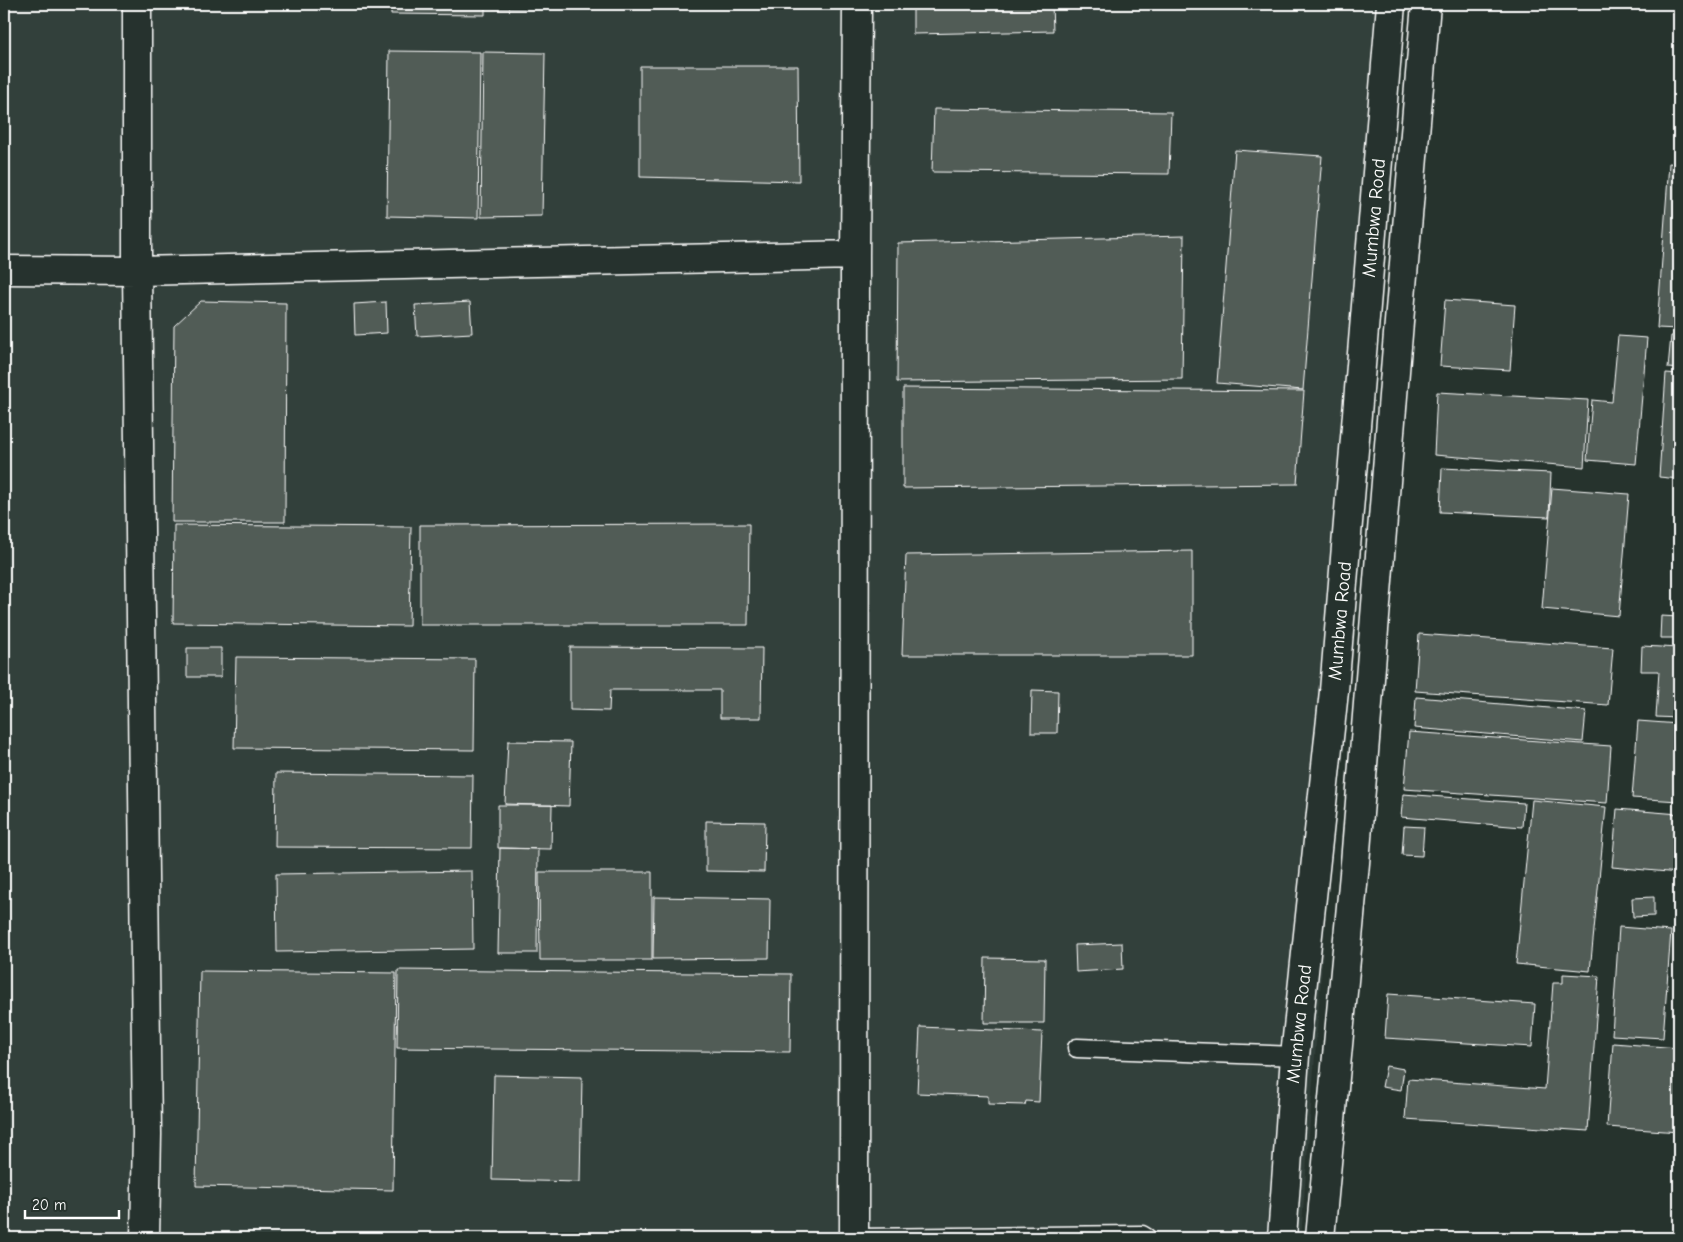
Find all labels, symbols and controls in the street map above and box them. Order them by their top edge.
street label: Mumbwa Road [1358,157,1390,279]
street label: Mumbwa Road [1324,560,1356,682]
street label: Mumbwa Road [1282,963,1316,1085]
scale bar [25,1187,119,1219]
text: 20 m [32,1196,66,1214]

